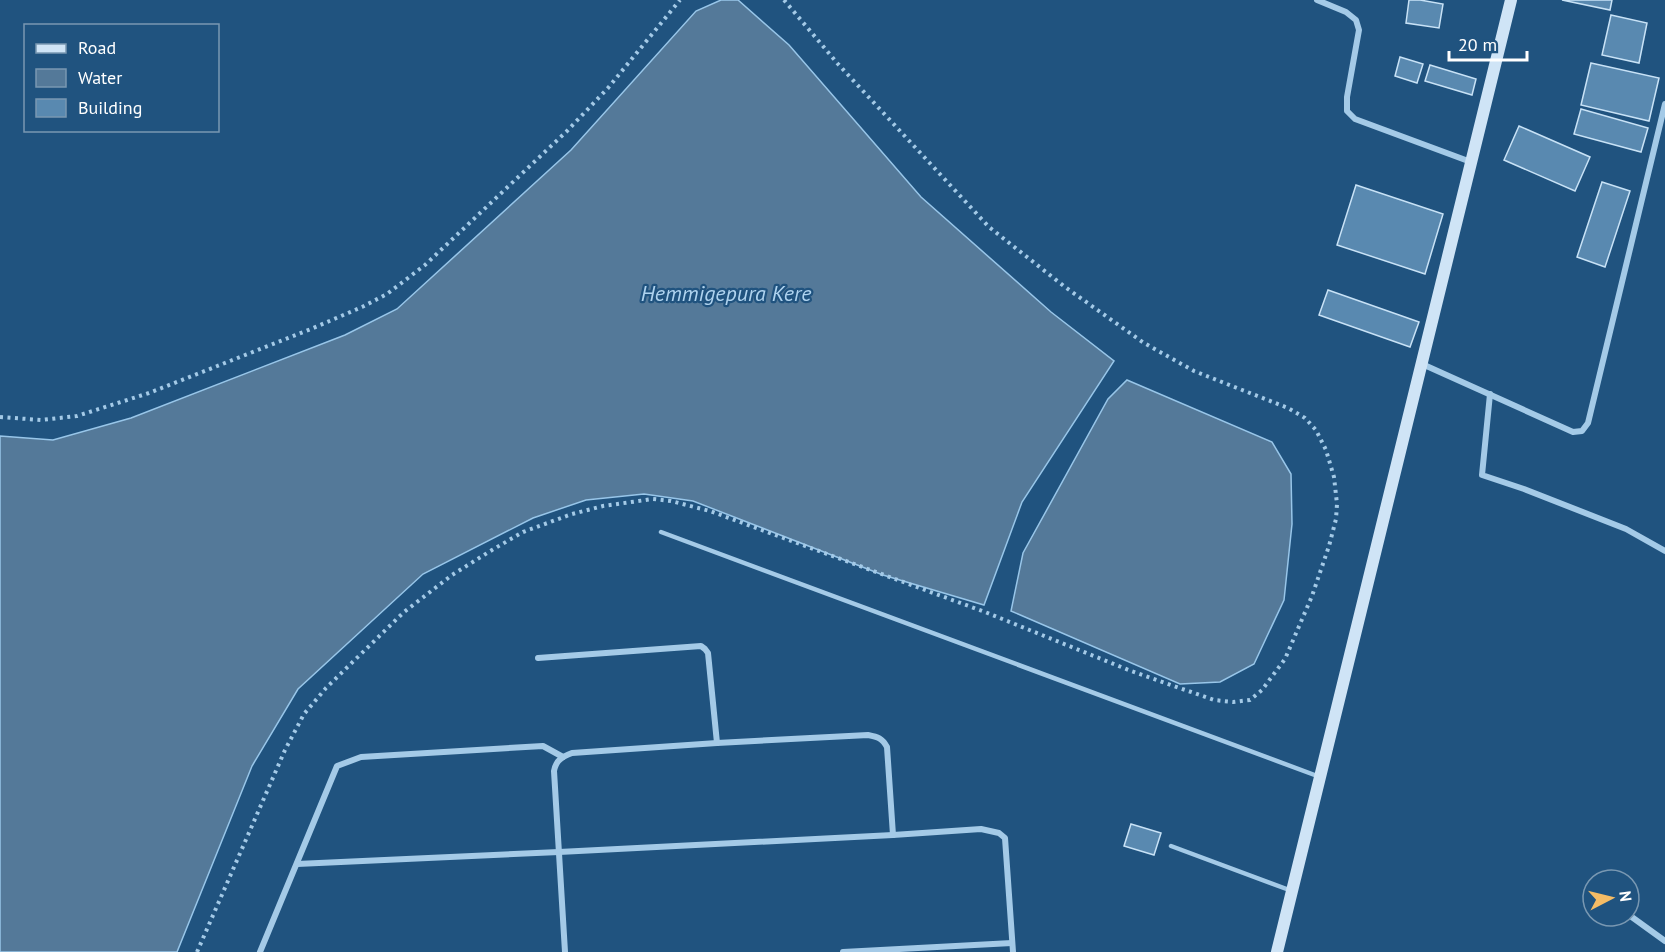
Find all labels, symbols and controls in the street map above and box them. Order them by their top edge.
legend [24,24,219,132]
scale bar [1449,24,1527,62]
text: 20 m [1458,33,1497,56]
text: Road [78,36,116,59]
text: Water [78,66,122,89]
text: Building [78,96,142,119]
water label: Hemmigepura Kere [641,279,812,307]
north arrow [1581,868,1641,928]
text: N [1615,890,1636,903]

